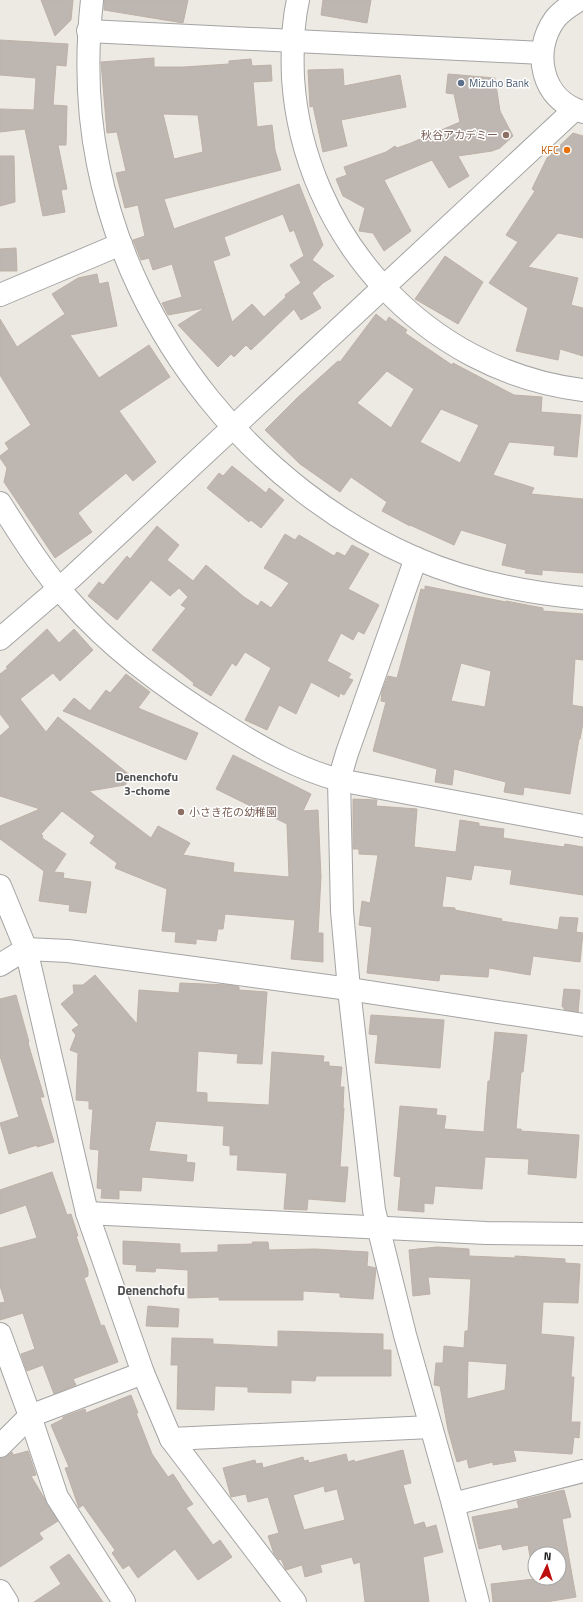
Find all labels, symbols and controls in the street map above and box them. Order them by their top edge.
place label: Mizuho Bank [469,75,530,91]
marker: Mizuho Bank [456,78,466,88]
place label: 秋谷アカデミー [421,127,498,143]
marker: 秋谷アカデミー [501,130,511,140]
place label: KFC [541,142,559,158]
marker: KFC [562,145,572,155]
district label: Denenchofu 3-chome [116,767,178,800]
place label: 小さき花の幼稚園 [189,804,277,820]
marker: 小さき花の幼稚園 [176,807,186,817]
district label: Denenchofu [117,1280,185,1300]
north arrow [527,1546,567,1586]
text: N [543,1548,552,1564]

